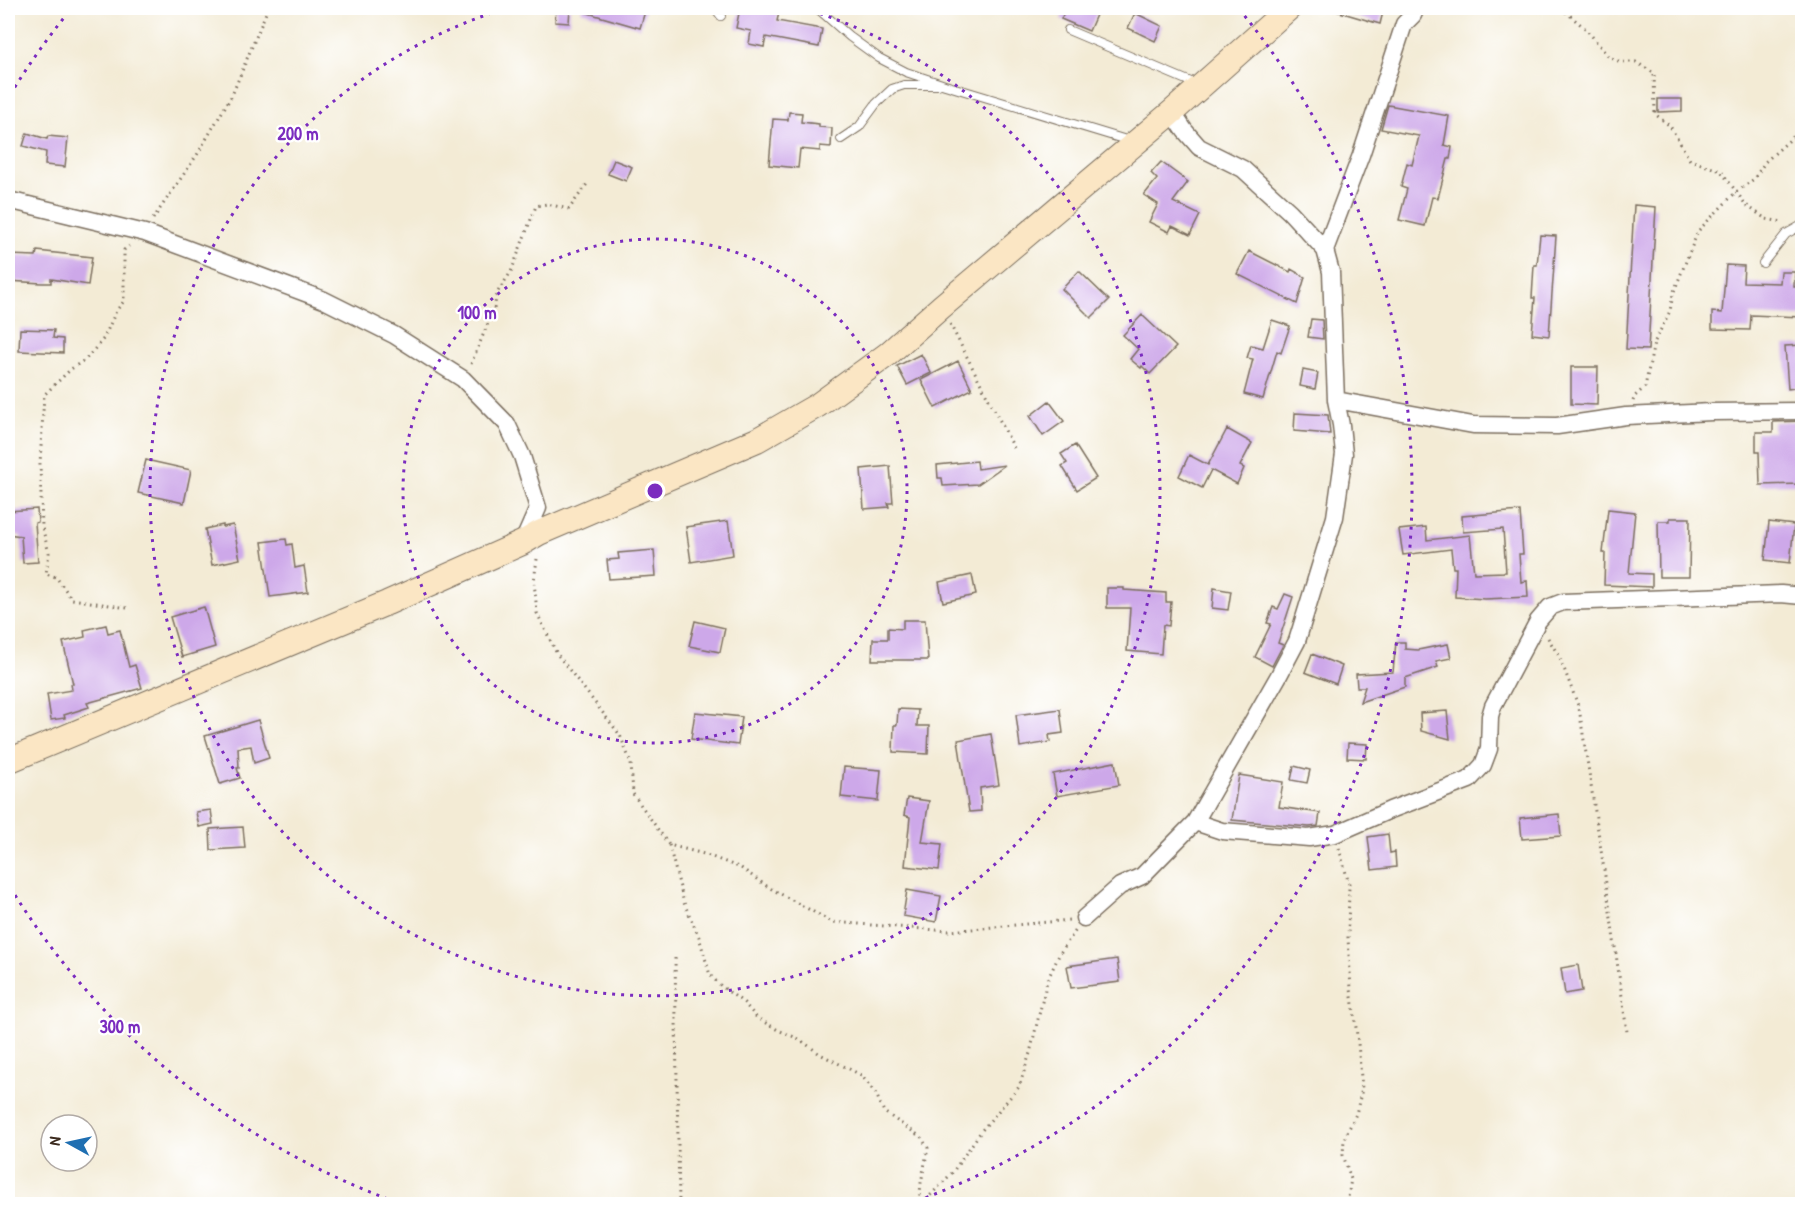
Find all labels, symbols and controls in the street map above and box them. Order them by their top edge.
text: 200 m [278,121,318,146]
text: 100 m [457,300,497,325]
centre of rings [645,481,665,501]
text: 300 m [100,1014,140,1039]
north arrow [39,1113,99,1173]
text: N [43,1135,66,1147]

